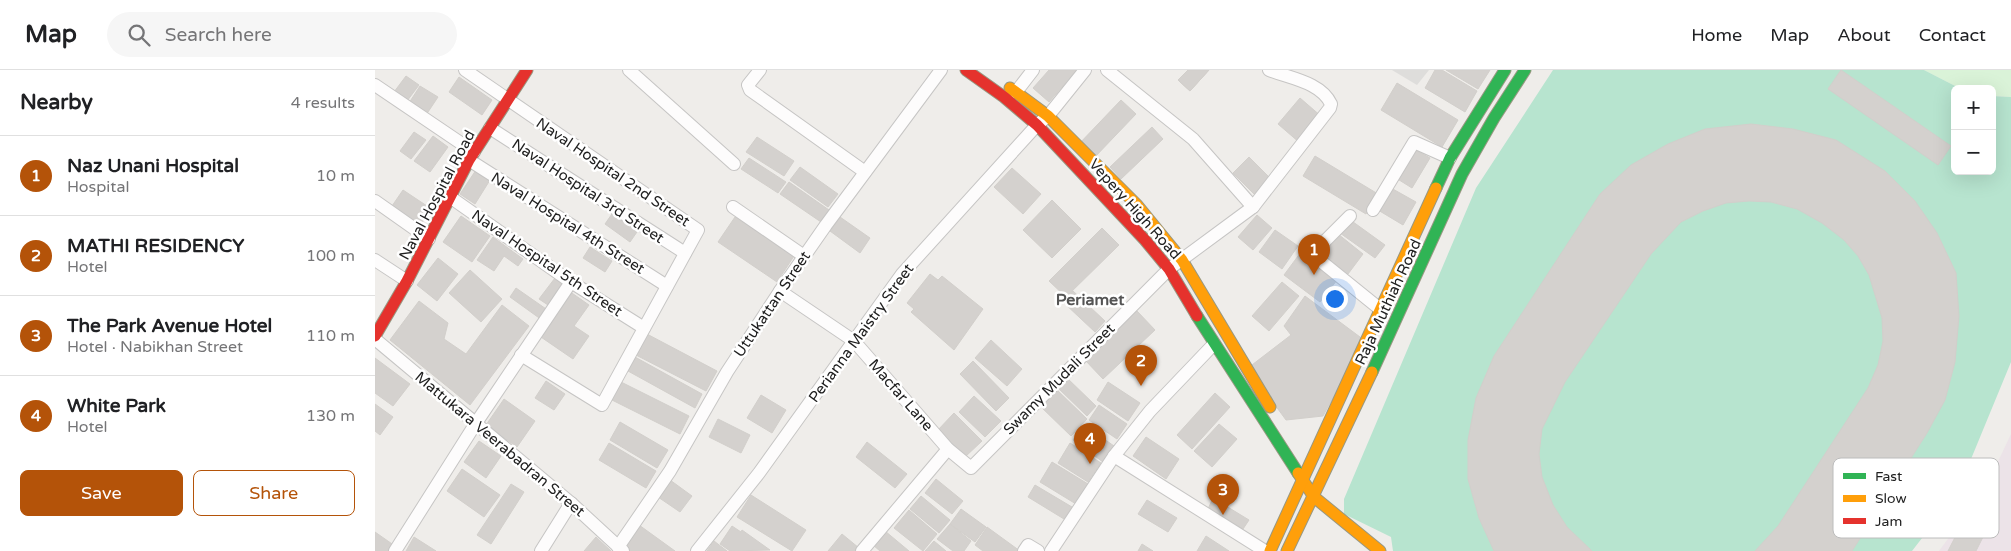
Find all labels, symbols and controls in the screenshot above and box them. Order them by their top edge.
search box [107,12,457,57]
text: Map [25,20,77,49]
icon: search [125,21,153,49]
text: Search here [165,24,272,46]
text: Home [1691,24,1742,46]
text: Map [1770,24,1809,46]
text: About [1837,24,1891,46]
text: Contact [1919,24,1986,46]
map controls [1951,85,1996,175]
button: + [1951,85,1996,130]
text: Nearby [20,90,93,115]
text: 4 results [291,93,355,113]
street label: Naval Hospital 2nd Street [533,114,693,230]
street label: Naval Hospital Road [395,127,479,263]
button: − [1951,130,1996,175]
street label: Naval Hospital 3rd Street [509,135,668,247]
text: Naz Unani Hospital [67,155,239,177]
street label: Vepery High Road [1085,155,1185,263]
text: 1 [31,166,41,186]
text: 10 m [316,166,355,186]
street label: Naval Hospital 4th Street [488,168,648,278]
text: Hospital [67,177,129,197]
street label: Naval Hospital 5th Street [468,206,626,320]
pin: 1 [1298,234,1330,275]
text: MATHI RESIDENCY [67,235,244,257]
street label: Raja Muthiah Road [1351,236,1425,368]
text: 2 [31,246,41,266]
text: 100 m [306,246,355,266]
street label: Uttukattan Street [730,247,814,360]
text: Hotel [67,257,108,277]
street label: Perianna Maistry Street [805,260,918,406]
your location [1322,286,1348,312]
district label: Periamet [1056,290,1125,310]
text: The Park Avenue Hotel [67,315,272,337]
street label: Swamy Mudali Street [1000,319,1119,438]
text: 3 [31,326,41,346]
text: 110 m [306,326,355,346]
text: Hotel · Nabikhan Street [67,337,243,357]
pin: 2 [1125,345,1157,386]
street label: Macfar Lane [865,355,937,435]
street label: Mattukara Veerabadran Street [411,368,589,521]
text: White Park [67,395,166,417]
text: 4 [31,406,41,426]
text: 130 m [306,406,355,426]
text: Hotel [67,417,108,437]
pin: 4 [1074,423,1106,464]
legend [1833,458,1999,538]
text: Fast [1875,468,1903,485]
button: Save [20,470,183,516]
button: Share [193,470,355,516]
pin: 3 [1207,474,1239,515]
text: Slow [1875,490,1907,507]
text: Jam [1875,513,1902,530]

